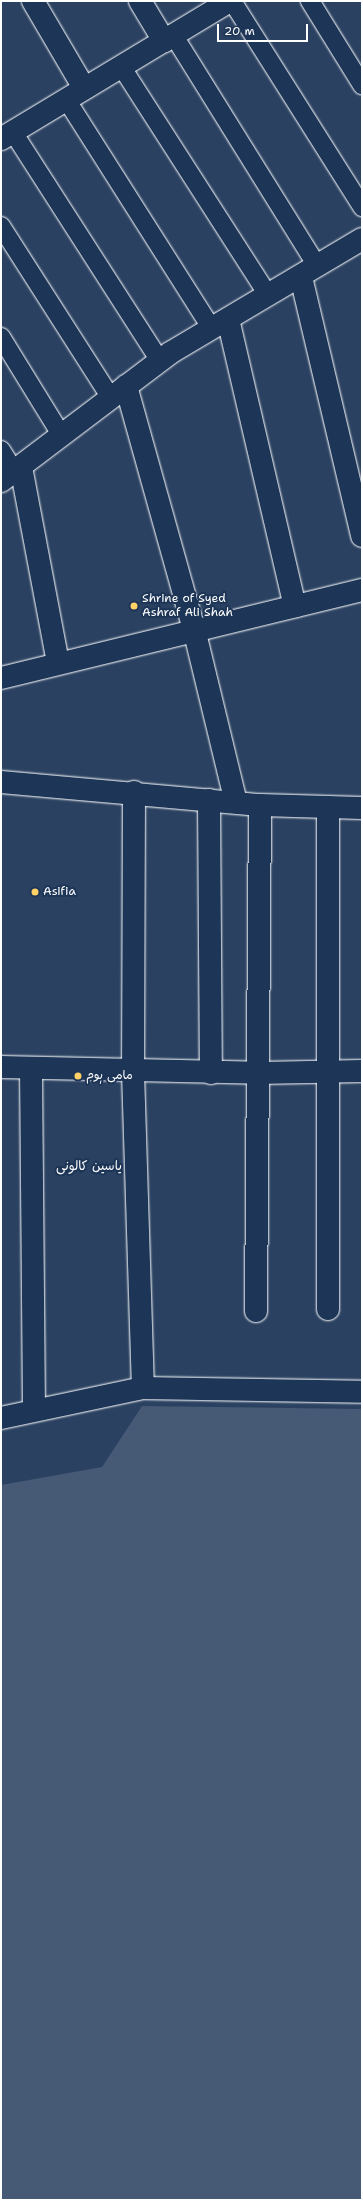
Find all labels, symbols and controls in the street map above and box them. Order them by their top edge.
scale bar [219,16,310,42]
text: 20 m [224,23,255,39]
place label: Shrine of Syed Ashraf Ali Shah [142,592,233,620]
marker: Shrine of Syed Ashraf Ali Shah [129,601,139,611]
place label: Asifia [43,885,76,899]
marker: Asifia [30,887,40,897]
place label: مامی ہوم [86,1069,133,1083]
marker: مامی ہوم [73,1071,83,1081]
district label: یاسین کالونی [56,1158,122,1174]

